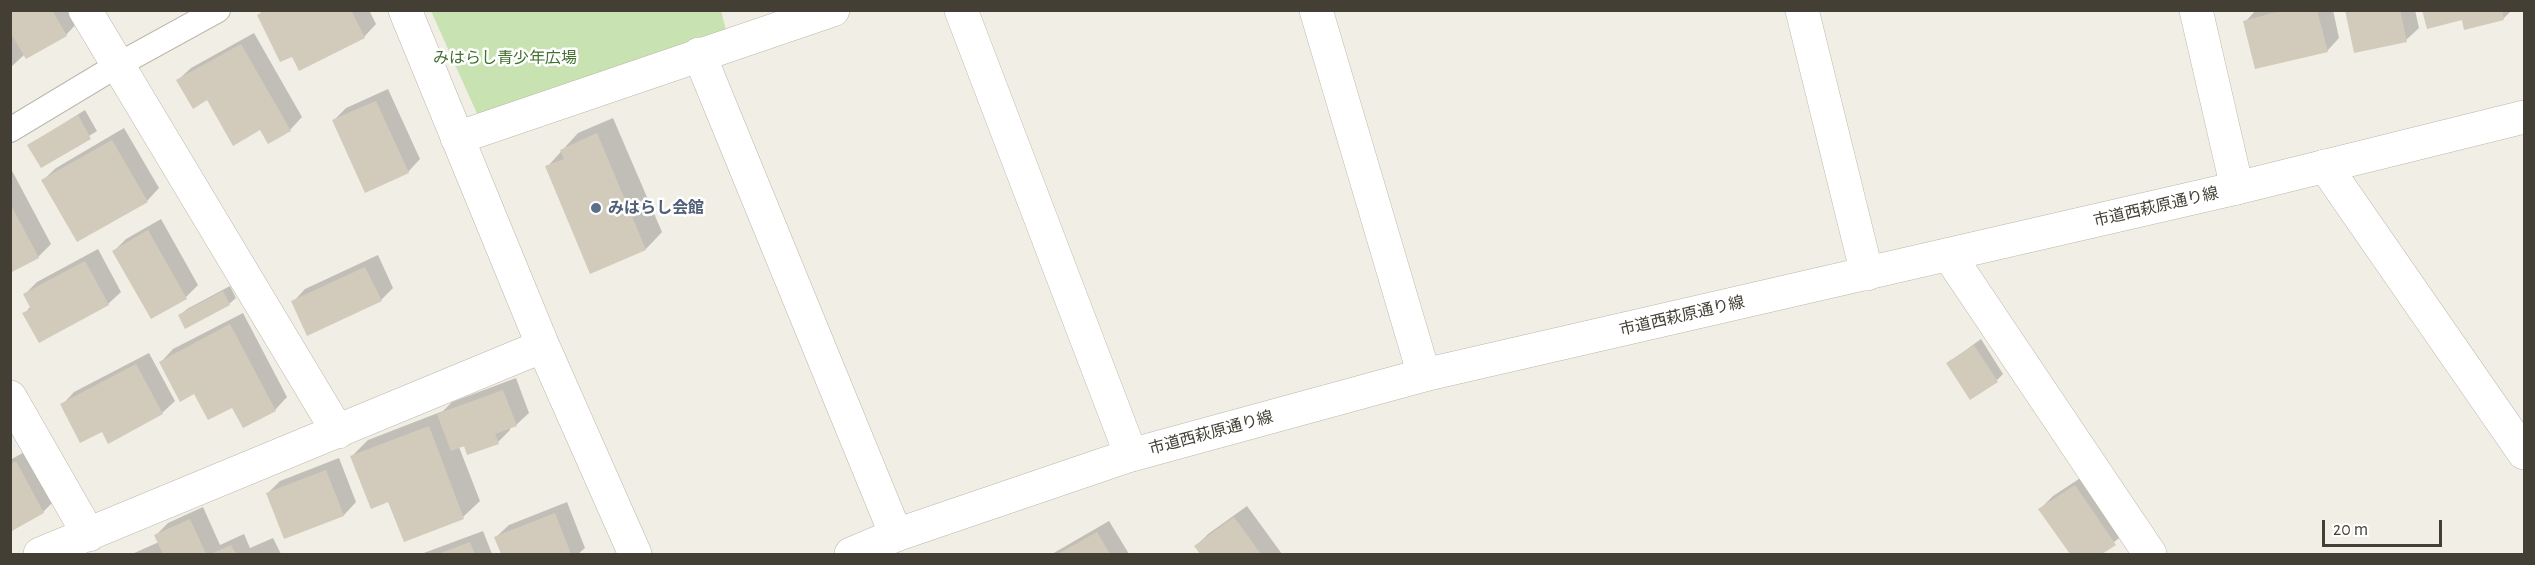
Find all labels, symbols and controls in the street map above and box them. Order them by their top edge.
park label: みはらし青少年広場 [433,48,577,68]
street label: 市道西萩原通り線 [2091,183,2221,231]
place label: みはらし会館 [608,198,704,218]
marker: みはらし会館 [589,201,603,215]
street label: 市道西萩原通り線 [1617,292,1747,340]
street label: 市道西萩原通り線 [1147,407,1275,459]
scale bar [2325,508,2445,546]
text: 20 m [2333,521,2368,539]

